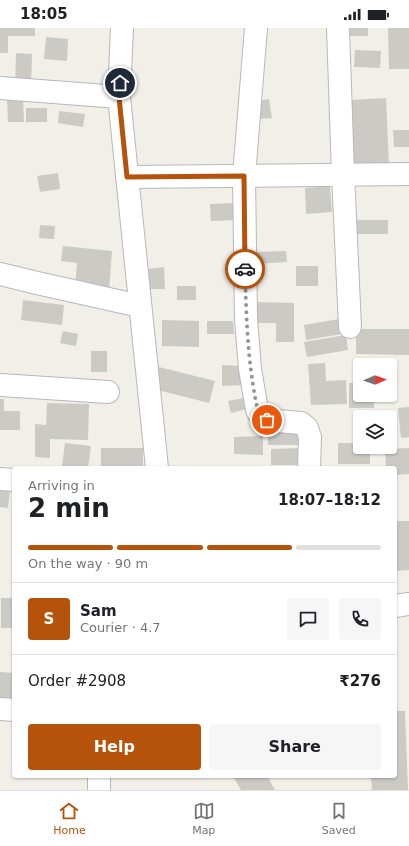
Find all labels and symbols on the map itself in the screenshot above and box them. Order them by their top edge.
pin [103,66,137,100]
courier [225,249,265,289]
north arrow [353,358,397,402]
pin [250,403,284,437]

